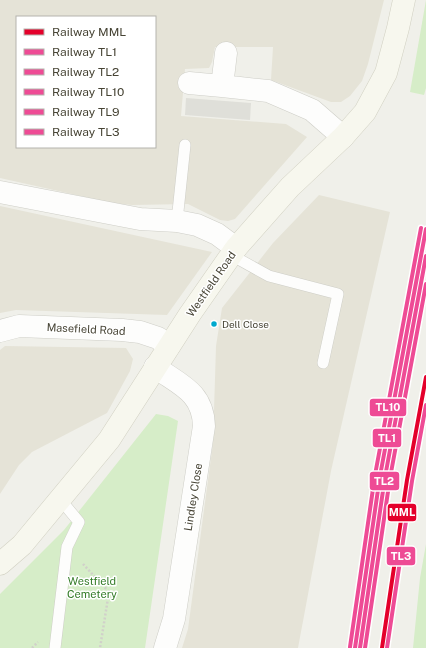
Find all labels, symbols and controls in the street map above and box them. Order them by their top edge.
legend [16,16,156,148]
text: Railway MML [52,25,126,39]
text: Railway TL1 [52,45,117,59]
text: Railway TL2 [52,65,119,79]
text: Railway TL10 [52,85,124,99]
text: Railway TL9 [52,105,120,119]
text: Railway TL3 [52,125,120,139]
street label: Westfield Road [184,249,238,319]
place label: Dell Close [222,318,269,330]
marker: Dell Close [209,319,219,329]
street label: Masefield Road [46,321,126,337]
line badge: TL10 [369,398,407,417]
text: TL10 [376,401,400,413]
line badge: TL1 [372,428,402,448]
text: TL1 [378,432,396,444]
street label: Lindley Close [182,462,204,532]
line badge: TL2 [369,471,400,491]
text: TL2 [374,475,394,487]
line badge: MML [387,503,417,522]
text: MML [389,506,415,518]
line badge: TL3 [386,546,416,566]
text: TL3 [391,550,411,562]
park label: Westfield Cemetery [67,575,117,600]

